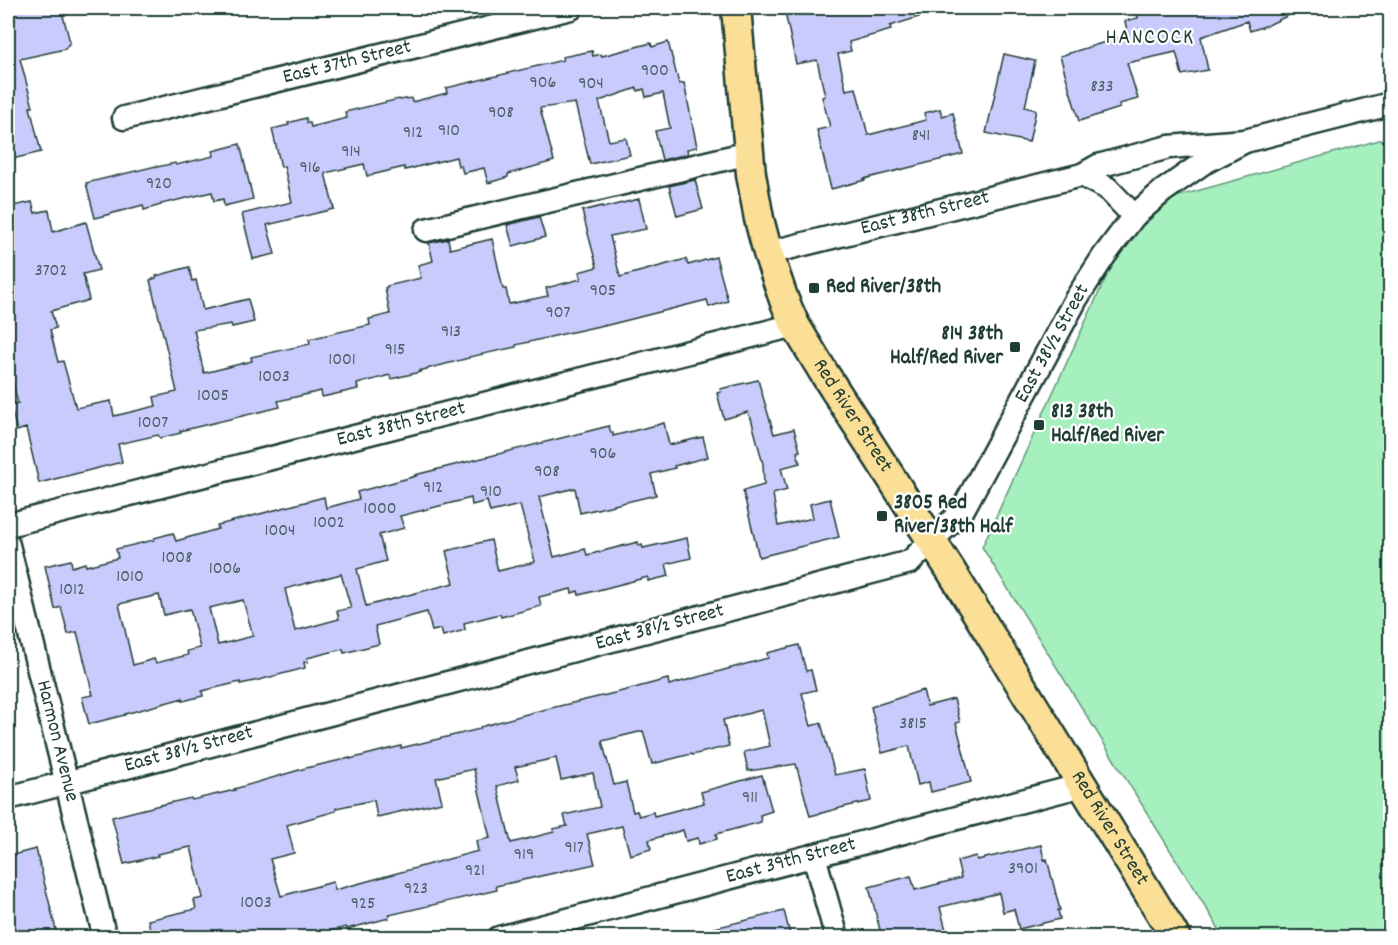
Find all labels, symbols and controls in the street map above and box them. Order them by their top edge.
district label: HANCOCK [1105,23,1195,54]
street label: East 37th Street [280,33,415,93]
house number: 900 [641,59,669,84]
house number: 906 [530,71,556,96]
house number: 904 [578,72,604,97]
house number: 833 [1090,75,1114,100]
house number: 908 [488,101,514,126]
house number: 910 [438,119,460,144]
house number: 912 [403,121,423,146]
house number: 841 [912,124,930,149]
house number: 914 [341,140,361,165]
house number: 916 [299,156,321,181]
house number: 920 [146,172,172,197]
street label: East 38th Street [858,183,993,244]
house number: 3702 [35,259,67,284]
place label: Red River/38th [826,273,941,303]
house number: 905 [590,279,616,304]
street label: East 38½ Street [1008,279,1098,409]
marker: Red River/38th [807,281,821,295]
house number: 907 [546,301,571,326]
house number: 913 [441,320,461,345]
place label: 814 38th Half/Red River [890,320,1004,374]
house number: 915 [385,338,405,363]
marker: 814 38th Half/Red River [1008,340,1022,354]
house number: 1001 [328,348,356,373]
street label: Red River Street [804,354,900,479]
house number: 1003 [258,365,290,390]
house number: 1005 [197,384,229,409]
street label: East 38th Street [334,394,469,456]
place label: 813 38th Half/Red River [1051,398,1165,452]
house number: 1007 [138,411,168,436]
marker: 813 38th Half/Red River [1032,418,1046,432]
house number: 906 [590,442,616,467]
house number: 908 [534,460,560,485]
house number: 912 [423,476,443,501]
house number: 910 [480,480,502,505]
place label: 3805 Red River/38th Half [894,489,1014,543]
house number: 1000 [363,497,397,522]
marker: 3805 Red River/38th Half [875,509,889,523]
house number: 1002 [313,511,345,536]
house number: 1004 [264,519,296,544]
house number: 1008 [162,546,192,571]
house number: 1006 [209,557,241,582]
house number: 1010 [116,565,144,590]
house number: 1012 [59,578,85,603]
street label: East 38½ Street [592,596,728,660]
street label: Harmon Avenue [27,677,86,805]
house number: 3815 [899,712,927,737]
street label: East 38½ Street [121,718,257,782]
street label: Red River Street [1062,765,1156,892]
house number: 911 [742,786,758,811]
street label: East 39th Street [723,830,860,893]
house number: 917 [564,836,584,861]
house number: 919 [514,843,534,868]
house number: 3901 [1008,857,1038,882]
house number: 921 [465,859,485,884]
house number: 923 [404,877,428,902]
house number: 1003 [240,891,272,916]
house number: 925 [351,892,375,917]

